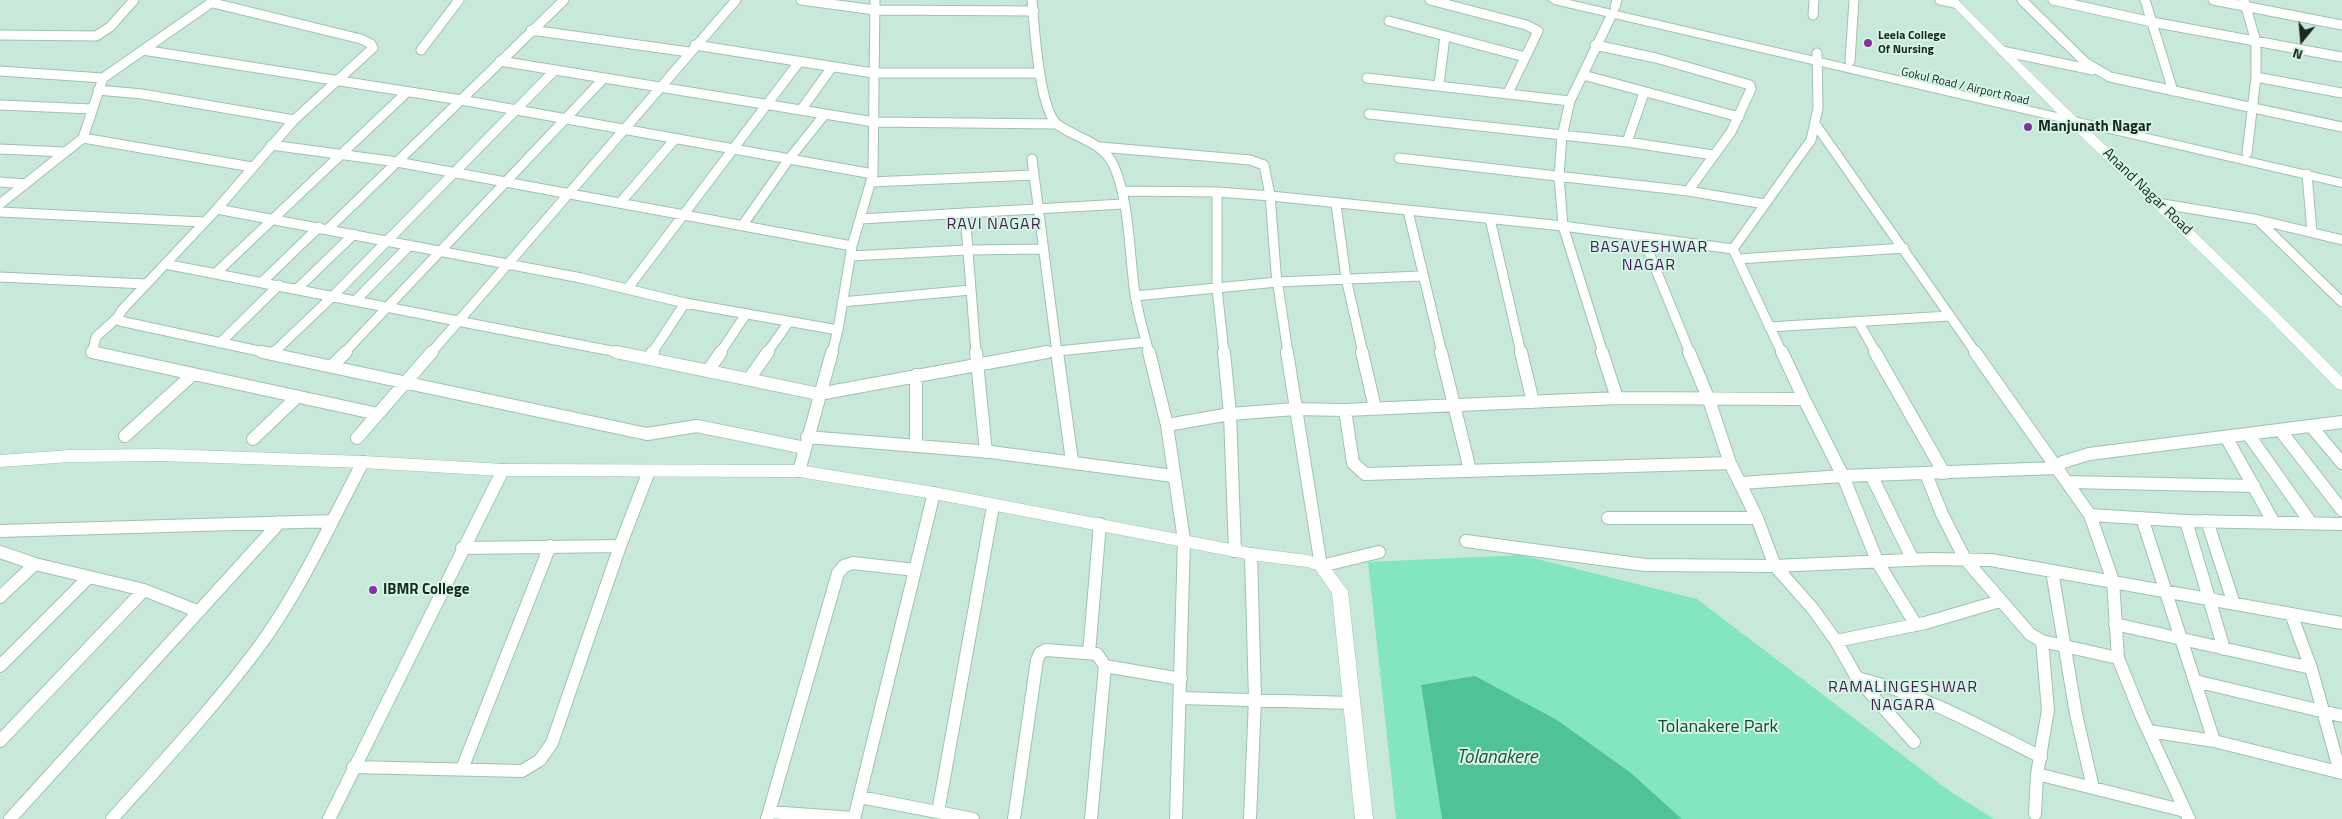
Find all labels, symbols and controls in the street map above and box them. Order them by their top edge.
north arrow [2277,15,2327,65]
place label: Leela College Of Nursing [1878,29,1946,57]
marker: Leela College Of Nursing [1862,37,1874,49]
text: N [2290,43,2305,66]
street label: Gokul Road / Airport Road [1900,65,2030,109]
place label: Manjunath Nagar [2038,118,2151,136]
marker: Manjunath Nagar [2022,121,2034,133]
street label: Anand Nagar Road [2098,145,2196,239]
district label: RAVI NAGAR [945,215,1043,235]
district label: BASAVESHWAR NAGAR [1588,238,1710,276]
place label: IBMR College [383,581,469,599]
marker: IBMR College [367,584,379,596]
district label: RAMALINGESHWAR NAGARA [1826,678,1980,716]
park label: Tolanakere Park [1658,717,1778,739]
water label: Tolanakere [1457,747,1537,769]

